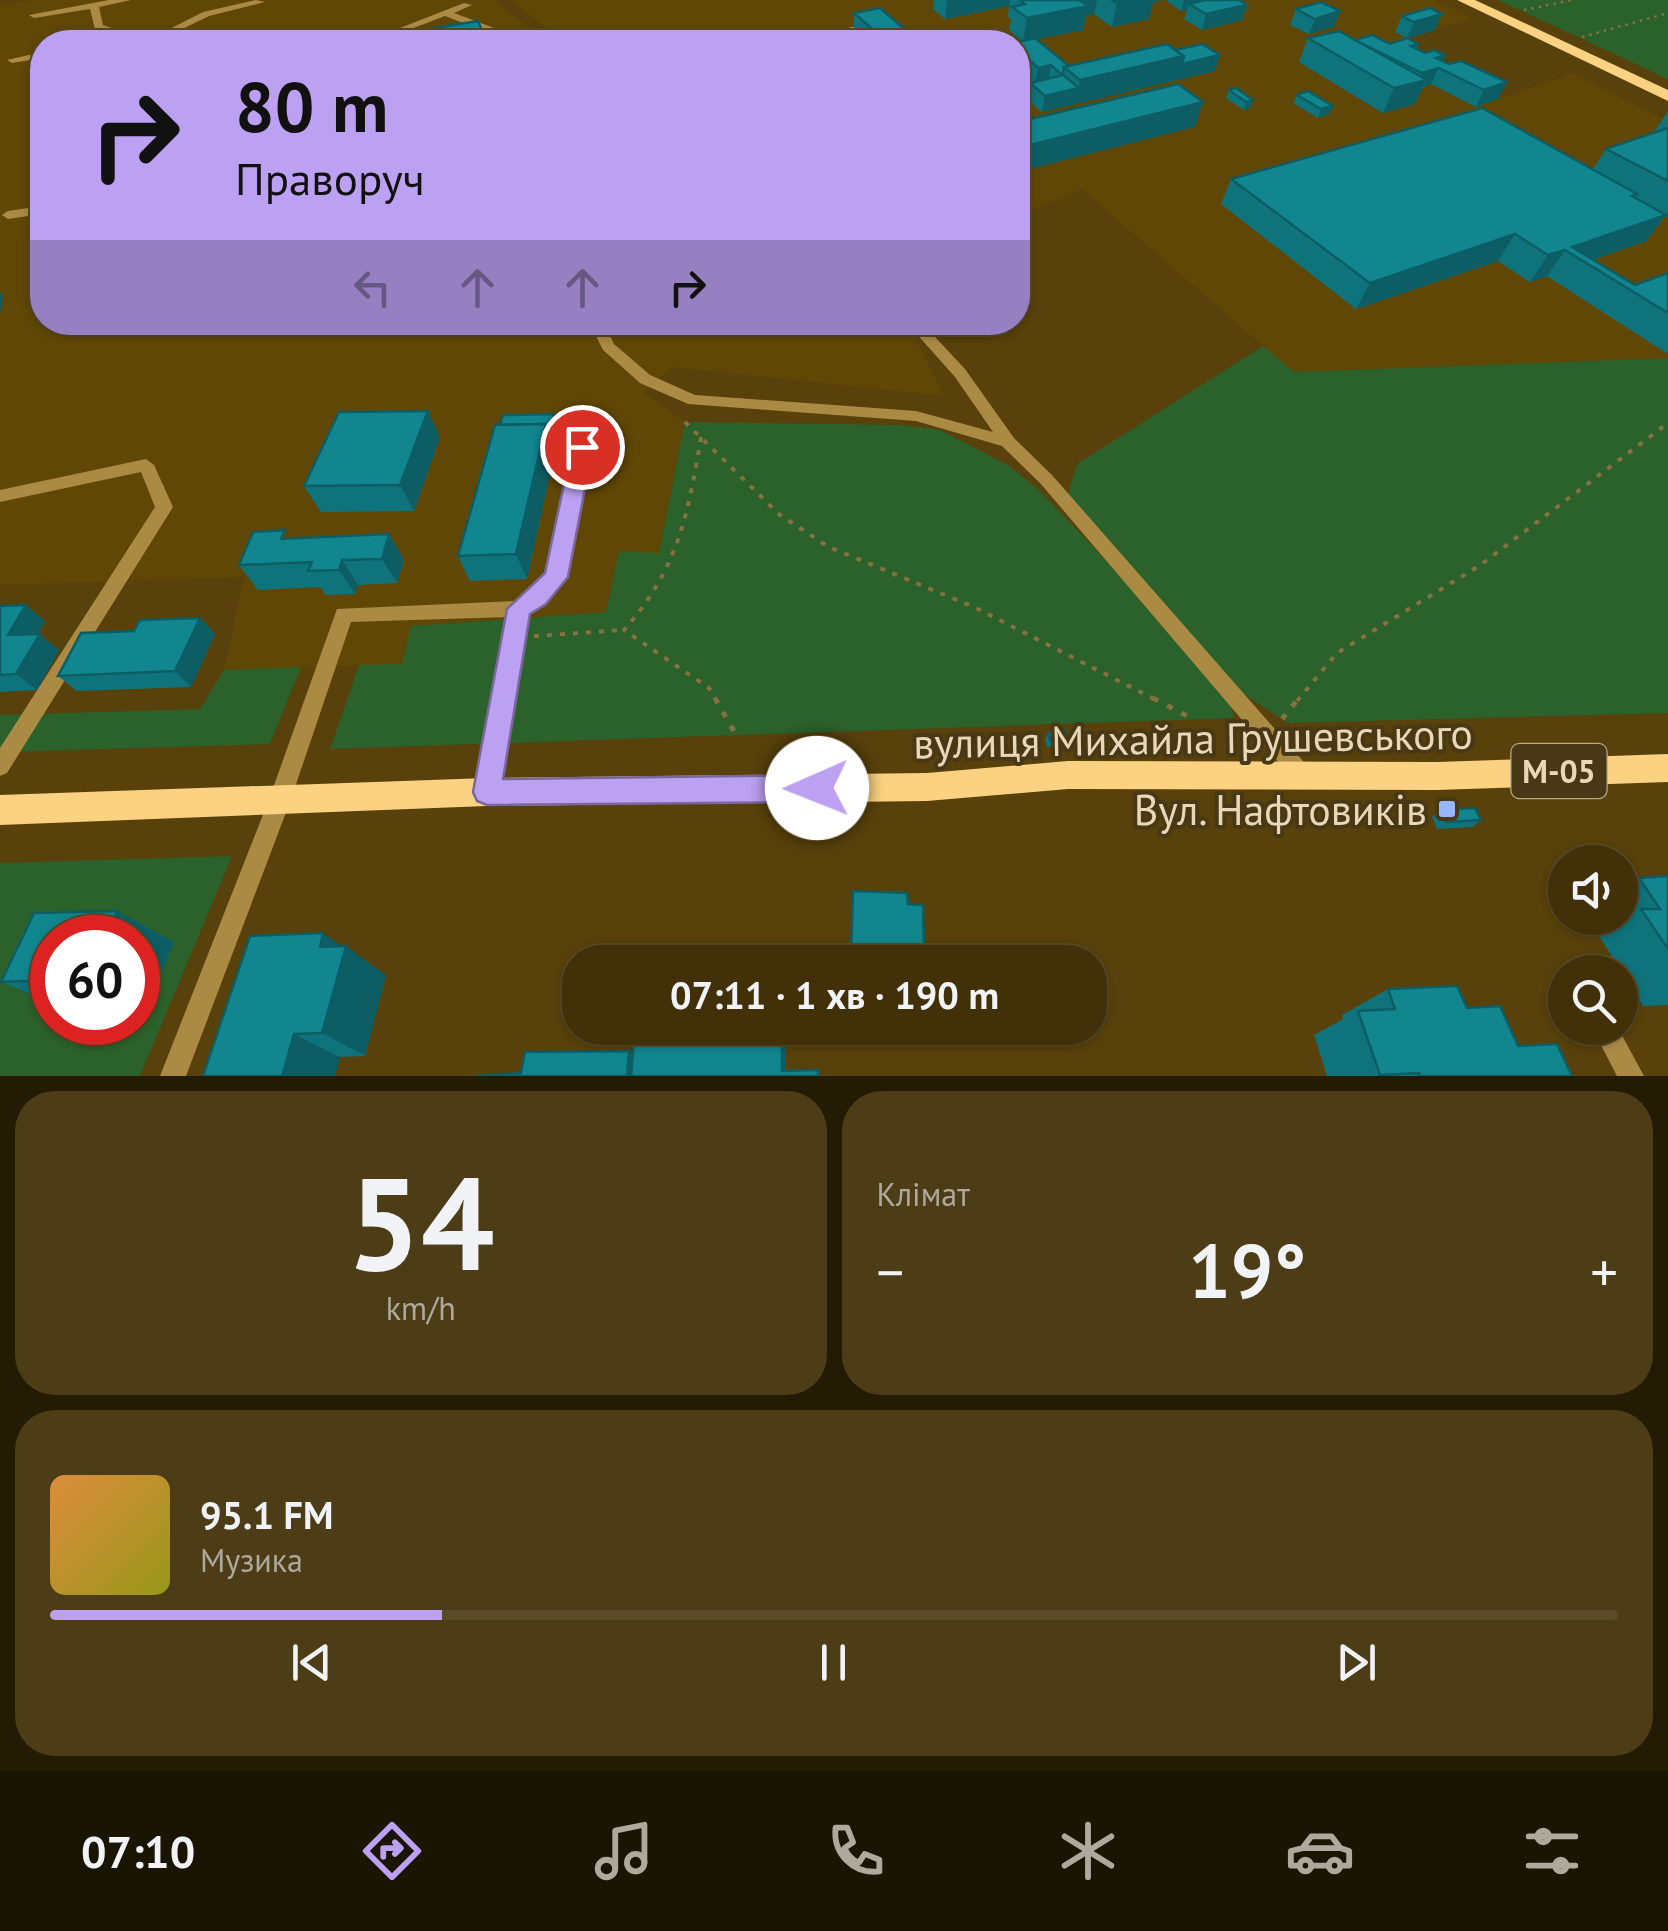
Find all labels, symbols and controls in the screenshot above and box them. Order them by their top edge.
text: 80 m [235,61,388,151]
icon: right [70,70,200,200]
text: Праворуч [235,149,425,207]
icon: left [345,260,400,315]
icon: ahead [450,260,505,315]
icon: ahead [555,260,610,315]
icon: right [660,260,715,315]
pin [540,405,625,490]
icon: arrive [555,420,610,475]
street label: вулиця Михайла Грушевського [913,706,1473,770]
position arrow [765,736,869,840]
road number: М-05 [1512,744,1606,798]
place label: Вул. Нафтовиків [1134,782,1427,837]
marker: Вул. Нафтовиків [1436,798,1458,820]
map controls [1548,845,1638,1045]
button: sound [1548,845,1638,935]
speed limit sign: 60 [30,915,160,1045]
button: search [1548,955,1638,1045]
text: 07:11 · 1 хв · 190 m [670,970,999,1019]
text: 54 [347,1138,494,1306]
text: Клімат [877,1173,970,1215]
text: 19° [1188,1222,1306,1319]
text: − [877,1236,904,1307]
text: + [1590,1236,1618,1307]
text: km/h [386,1287,456,1329]
text: 95.1 FM [200,1490,333,1539]
text: Музика [200,1539,303,1581]
icon: previous [284,1635,339,1690]
icon: pause [806,1635,861,1690]
icon: next [1329,1635,1384,1690]
icon: directions [357,1816,427,1886]
icon: music [589,1816,659,1886]
icon: phone [821,1816,891,1886]
icon: climate [1053,1816,1123,1886]
icon: car [1285,1816,1355,1886]
icon: filters [1517,1816,1587,1886]
text: 07:10 [81,1822,195,1880]

